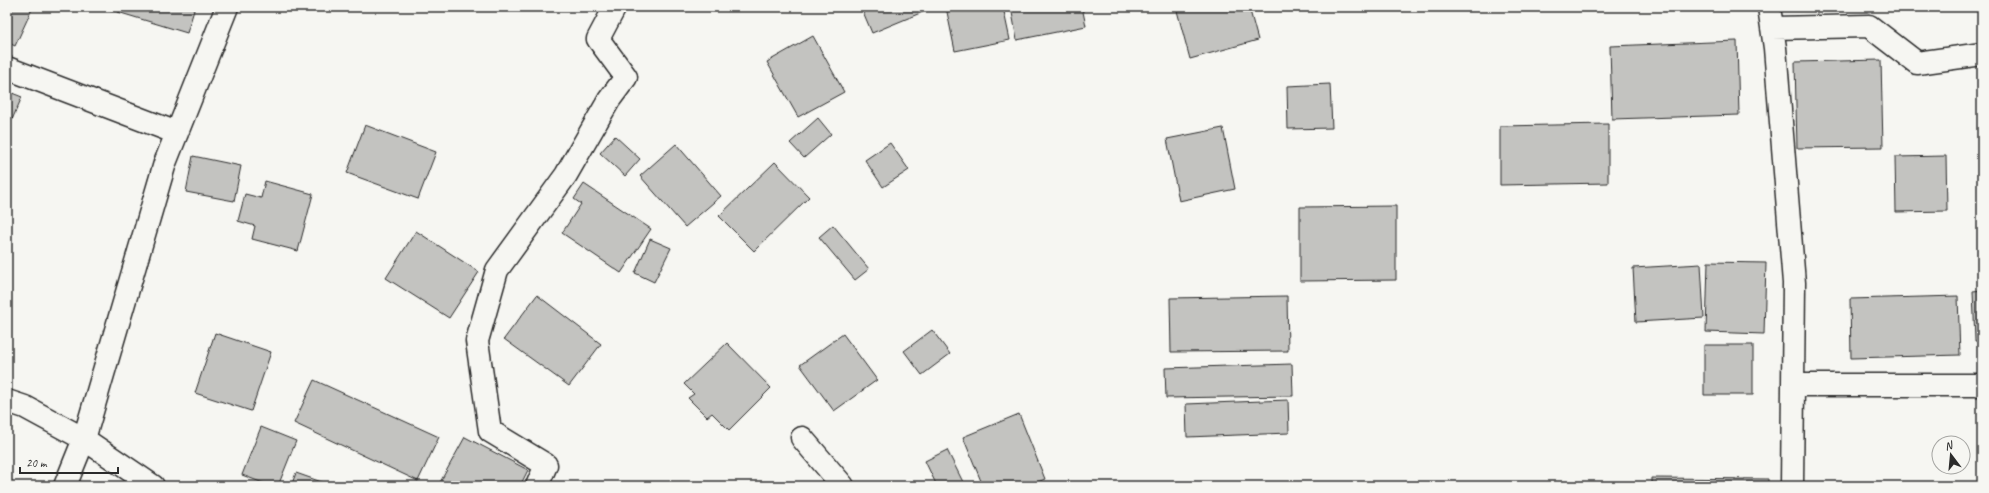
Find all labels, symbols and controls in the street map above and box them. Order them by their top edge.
north arrow [1931,435,1971,475]
text: N [1943,437,1956,453]
scale bar [20,449,118,475]
text: 20 m [26,455,48,471]

